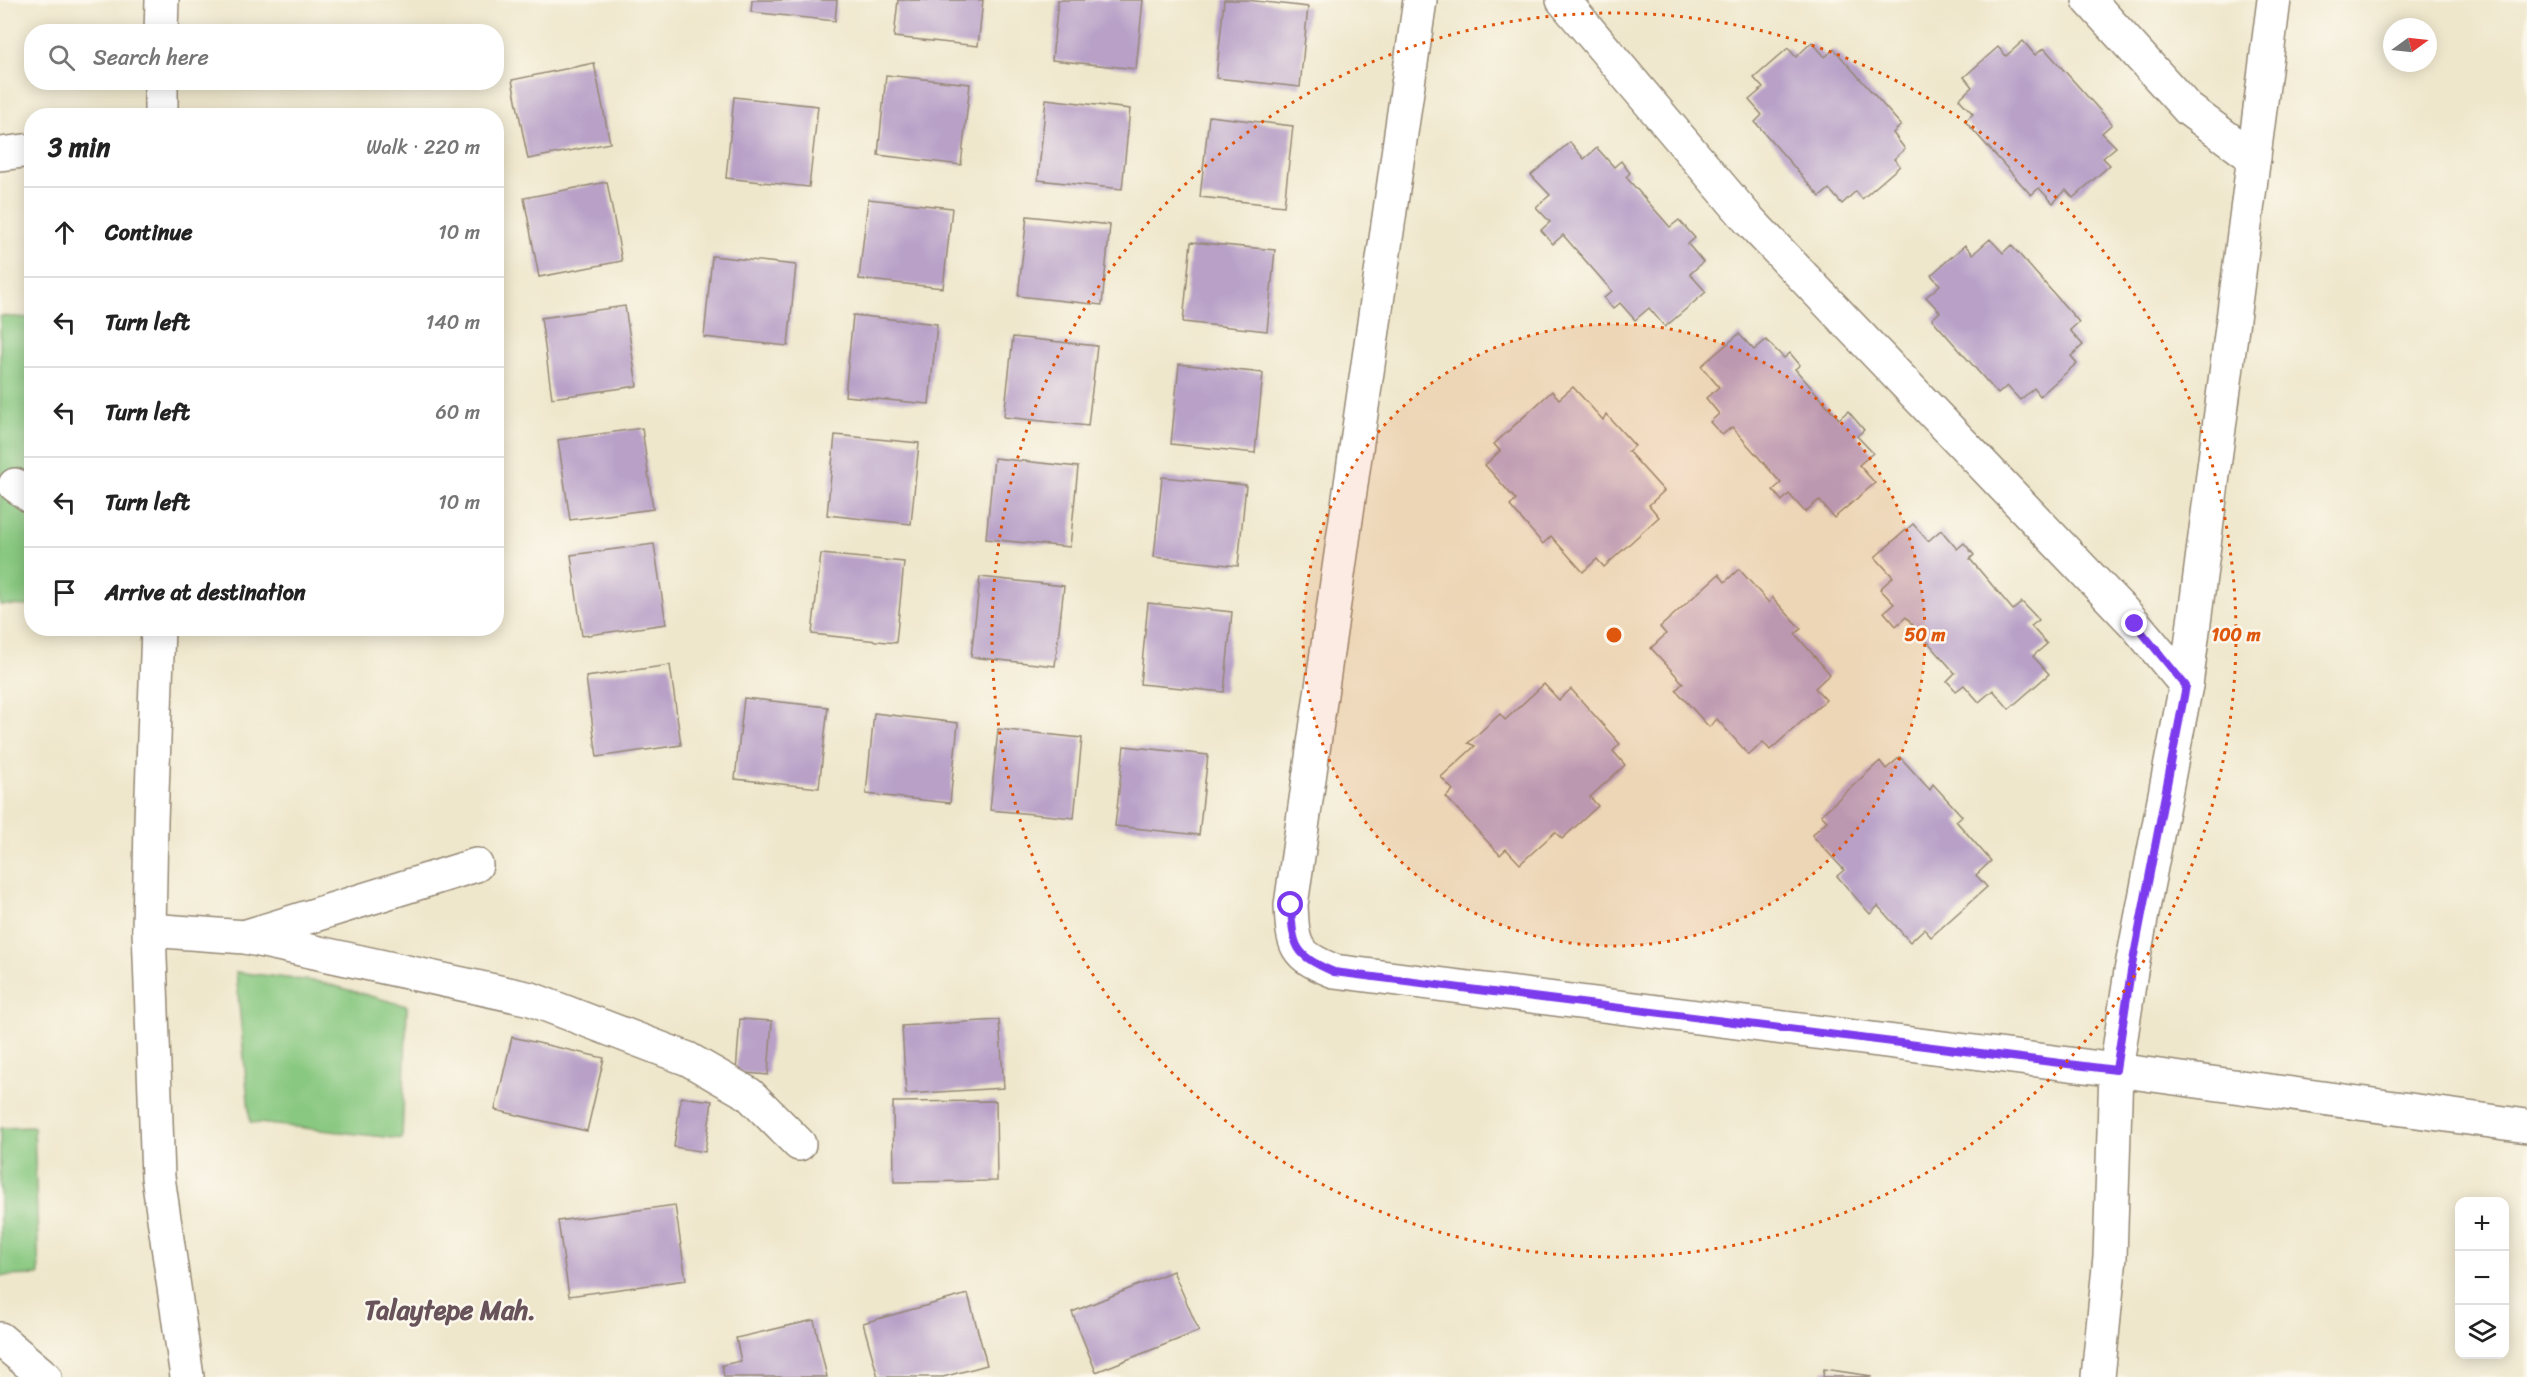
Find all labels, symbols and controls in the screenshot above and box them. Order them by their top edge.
north arrow [2383,18,2437,72]
search box [24,24,504,90]
text: Search here [93,38,209,77]
icon: search [45,41,78,74]
text: 3 min [48,124,110,170]
text: Walk · 220 m [366,130,480,165]
text: Continue [105,213,193,252]
text: 10 m [438,215,480,250]
icon: ahead [48,216,81,249]
text: Turn left [105,303,190,342]
text: 140 m [426,305,480,340]
icon: left [48,306,81,339]
text: Turn left [105,393,190,432]
text: 60 m [435,395,480,430]
icon: left [48,396,81,429]
text: Turn left [105,483,190,522]
text: 10 m [438,485,480,520]
icon: left [48,486,81,519]
text: Arrive at destination [105,573,306,612]
icon: arrive [48,576,81,609]
route end [2121,610,2147,636]
text: 50 m [1905,619,1946,651]
text: 100 m [2212,619,2261,651]
centre of rings [1604,625,1624,645]
route start [1277,891,1303,917]
map controls [2455,1197,2509,1359]
button: + [2455,1197,2509,1251]
button: − [2455,1251,2509,1305]
district label: Talaytepe Mah. [364,1287,536,1333]
button: layers [2455,1305,2509,1359]

